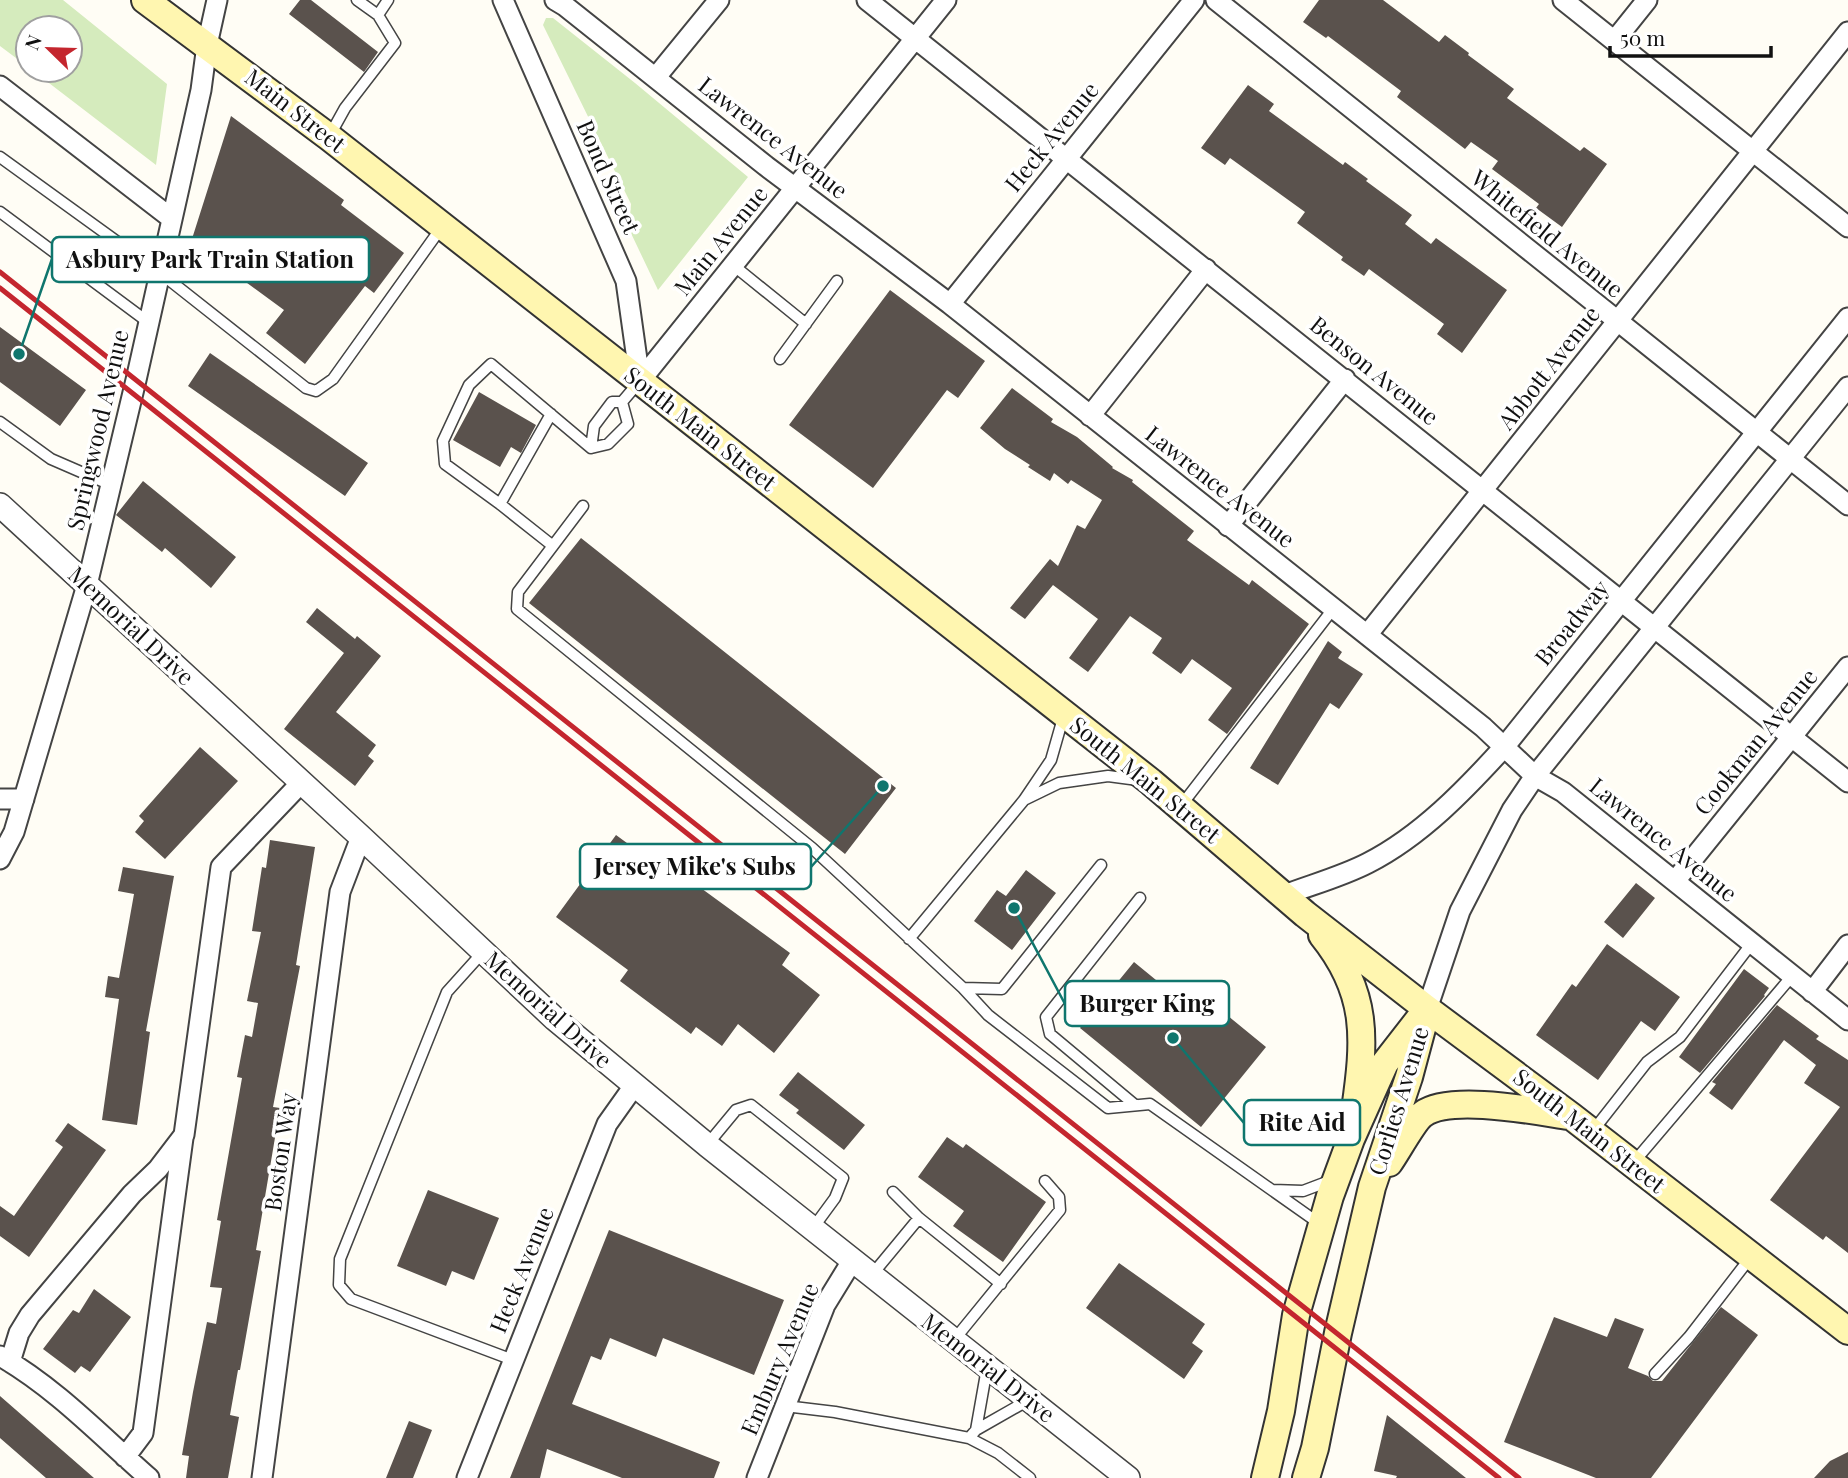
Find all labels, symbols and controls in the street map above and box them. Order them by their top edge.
north arrow [14,14,84,84]
scale bar [1610,14,1771,58]
text: 50 m [1620,23,1666,51]
text: N [18,30,47,53]
street label: Main Street [239,61,353,159]
street label: Lawrence Avenue [693,69,855,205]
street label: Heck Avenue [997,75,1105,198]
street label: Bond Street [570,115,649,239]
street label: Whitefield Avenue [1465,161,1630,304]
street label: Main Avenue [666,179,774,301]
callout: Asbury Park Train Station [52,237,369,282]
text: Asbury Park Train Station [65,242,354,274]
street label: Abbott Avenue [1489,299,1606,436]
street label: Benson Avenue [1304,308,1446,431]
street label: Springwood Avenue [58,326,135,533]
street label: South Main Street [618,359,784,498]
street label: Lawrence Avenue [1140,418,1302,554]
street label: Memorial Drive [62,559,202,691]
street label: Broadway [1527,572,1615,671]
street label: Cookman Avenue [1686,661,1823,821]
street label: South Main Street [1064,709,1228,850]
street label: Lawrence Avenue [1584,770,1744,908]
callout: Jersey Mike's Subs [580,844,811,889]
text: Jersey Mike's Subs [593,849,796,881]
street label: Memorial Drive [479,943,619,1074]
callout: Burger King [1065,981,1229,1026]
text: Burger King [1079,986,1215,1018]
street label: Corlies Avenue [1360,1022,1435,1179]
street label: South Main Street [1507,1061,1673,1200]
street label: Boston Way [256,1090,303,1213]
callout: Rite Aid [1244,1100,1360,1145]
text: Rite Aid [1258,1105,1346,1137]
street label: Heck Avenue [481,1202,560,1337]
street label: Embury Avenue [733,1277,825,1439]
street label: Memorial Drive [916,1305,1062,1429]

